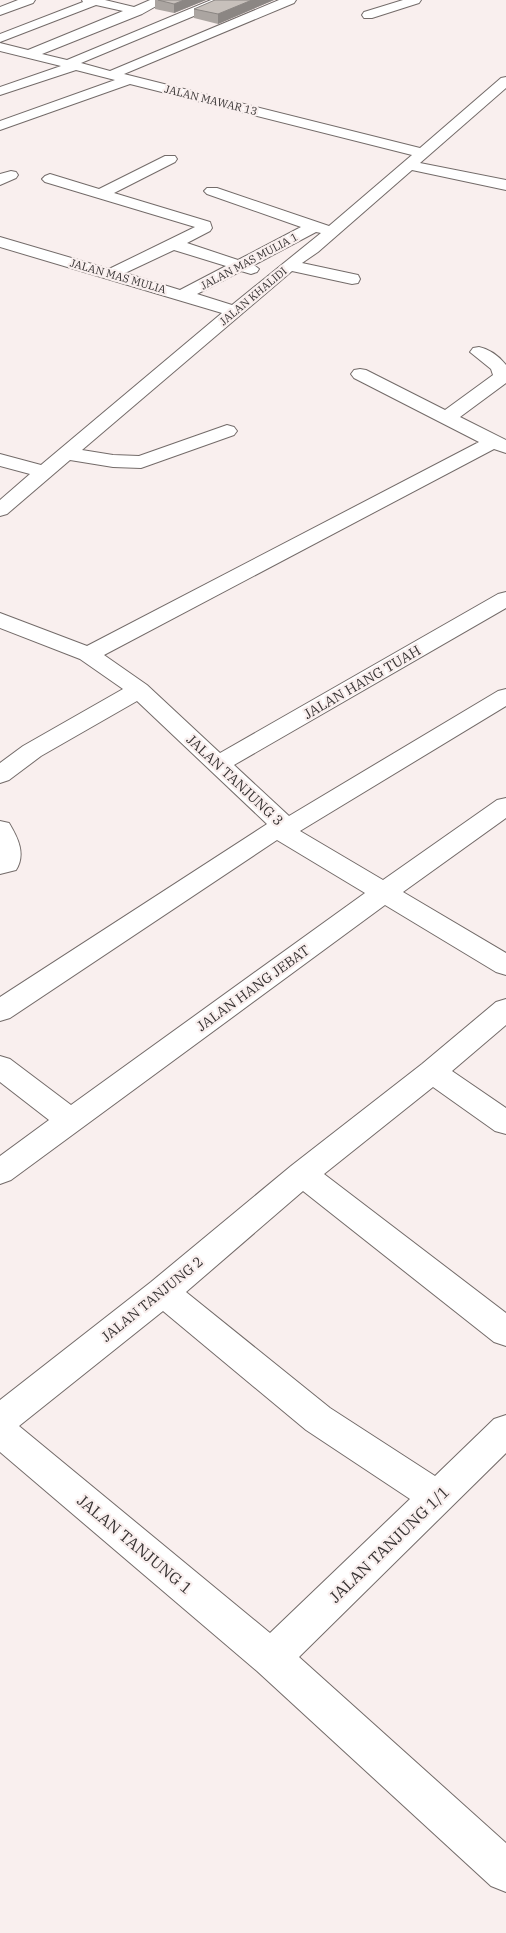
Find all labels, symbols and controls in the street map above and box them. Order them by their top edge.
street label: JALAN MAWAR 13 [163,82,259,118]
street label: JALAN MAS MULIA 1 [198,229,300,293]
street label: JALAN MAS MULIA [68,256,168,297]
street label: JALAN KHALIDI [217,264,290,328]
street label: JALAN HANG TUAH [300,641,424,723]
street label: JALAN TANJUNG 3 [183,730,287,830]
street label: JALAN HANG JEBAT [193,941,313,1035]
street label: JALAN TANJUNG 2 [97,1252,207,1346]
street label: JALAN TANJUNG 1/1 [325,1481,453,1607]
street label: JALAN TANJUNG 1 [73,1490,197,1598]

